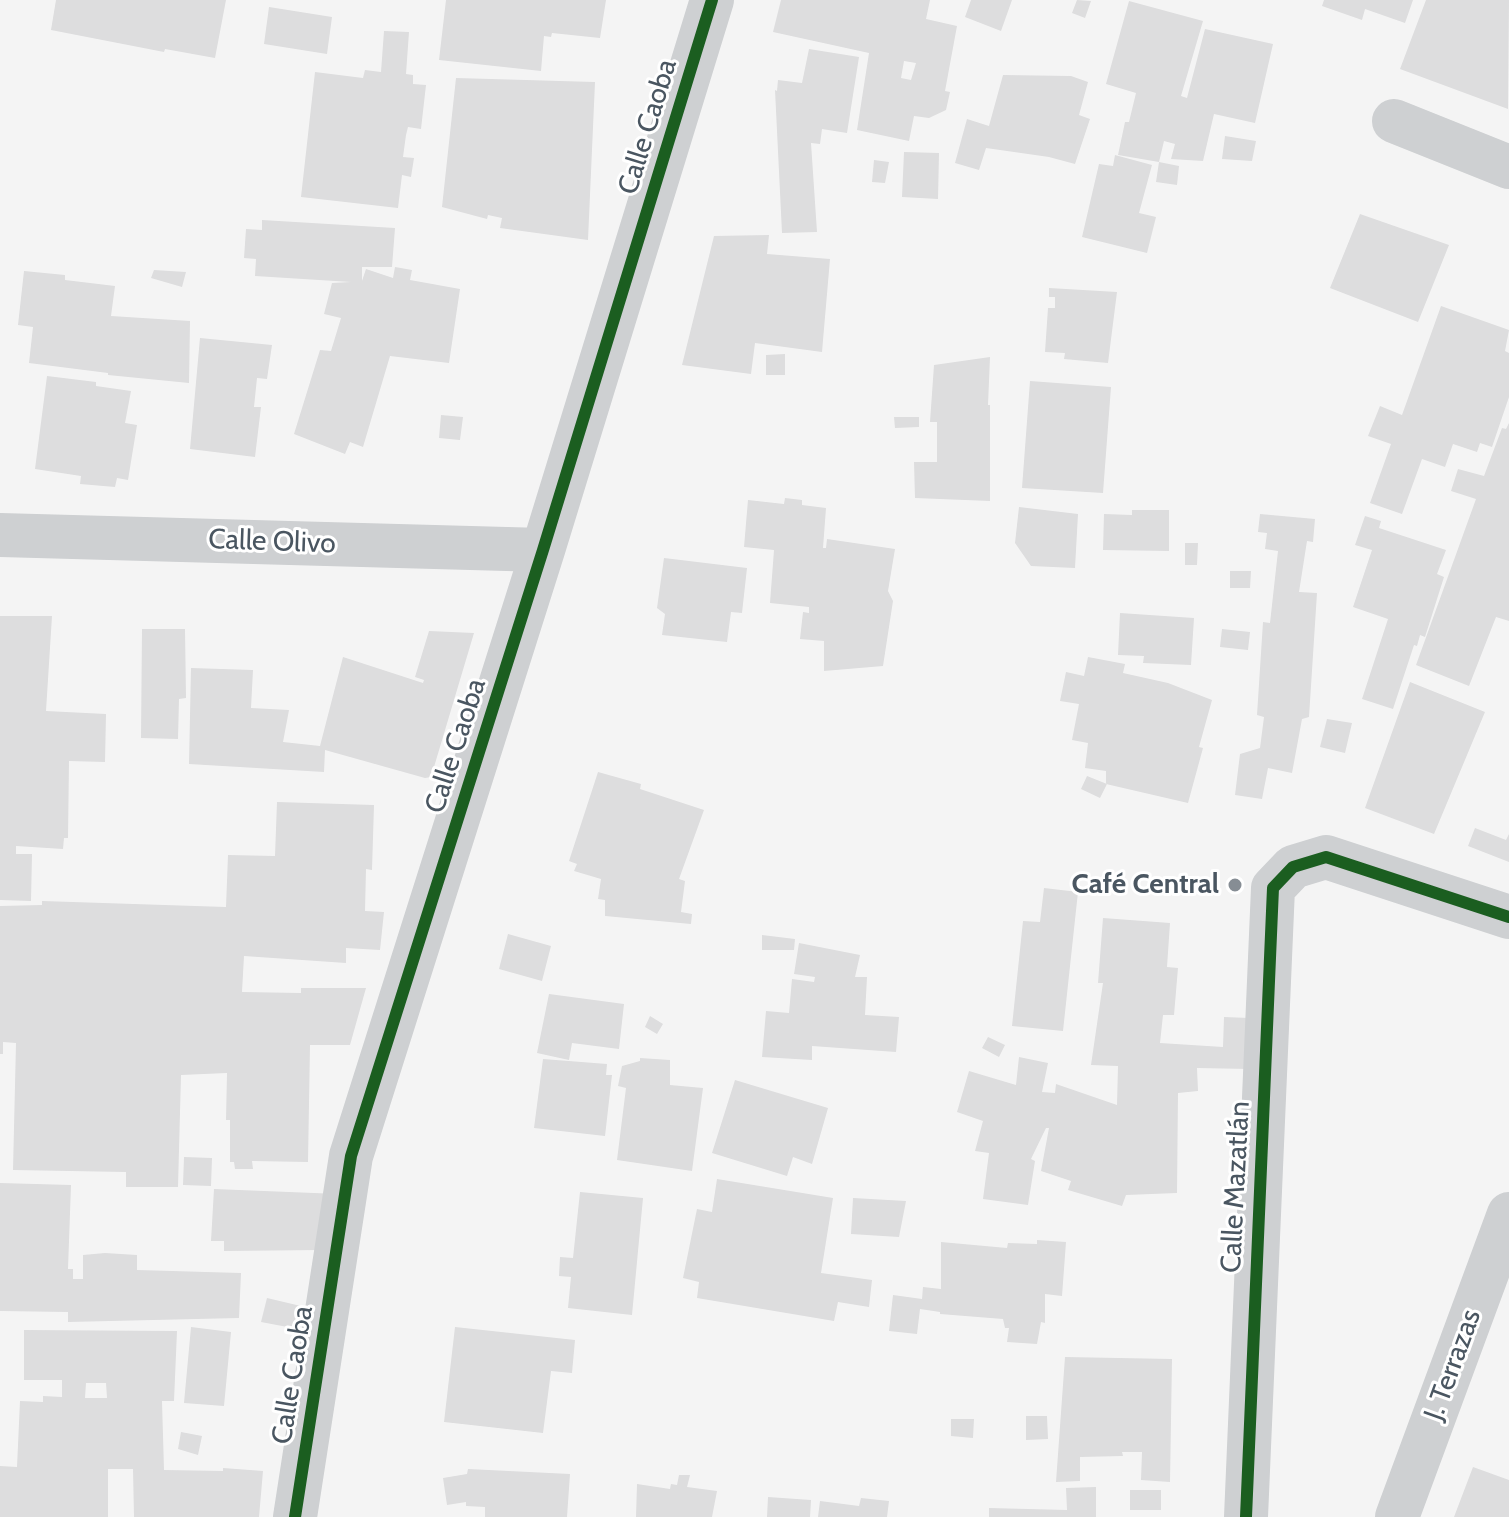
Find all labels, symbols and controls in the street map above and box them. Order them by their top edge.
street label: Calle Caoba [612,55,684,199]
street label: Calle Olivo [208,523,336,561]
street label: Calle Caoba [418,674,494,818]
place label: Café Central [1072,868,1219,902]
marker: Café Central [1226,876,1244,894]
street label: Calle Mazatlán [1215,1100,1257,1274]
street label: Calle Caoba [265,1303,321,1447]
street label: J. Terrazas [1417,1305,1489,1425]

